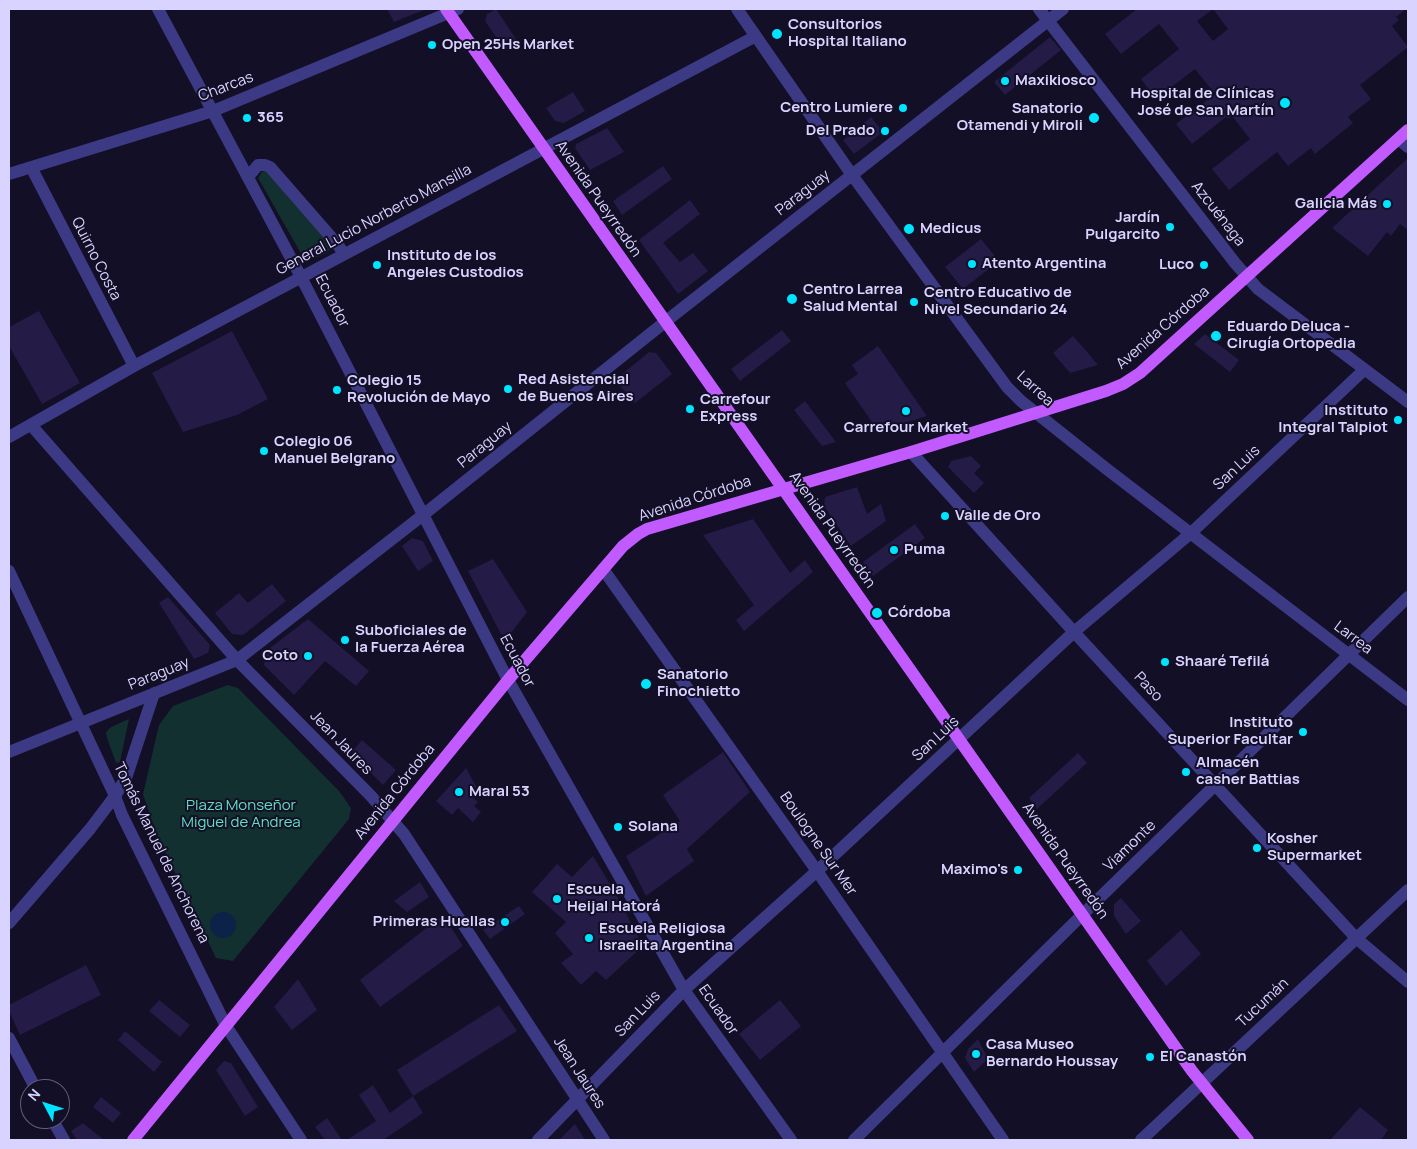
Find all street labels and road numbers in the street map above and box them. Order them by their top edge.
street label: Charcas [196,68,256,106]
street label: Avenida Pueyrredón [551,137,645,261]
street label: General Lucio Norberto Mansilla [273,161,475,279]
street label: Paraguay [772,166,834,220]
street label: Azcuénaga [1187,178,1249,250]
street label: Quirno Costa [67,214,125,304]
street label: Ecuador [311,271,353,331]
street label: Avenida Córdoba [1113,283,1213,373]
street label: Larrea [1013,368,1057,410]
street label: Paraguay [454,418,516,472]
street label: San Luis [1210,442,1264,494]
street label: Avenida Pueyrredón [785,468,879,592]
street label: Avenida Córdoba [636,472,754,526]
street label: Larrea [1330,618,1376,658]
street label: Ecuador [496,631,538,691]
street label: Paraguay [126,654,192,694]
street label: Paso [1130,669,1166,705]
street label: Jean Jaures [306,707,376,779]
street label: San Luis [909,713,963,765]
street label: Avenida Córdoba [351,741,439,843]
street label: Tomás Manuel de Anchorena [109,760,213,946]
street label: Boulogne Sur Mer [776,789,860,899]
street label: Avenida Pueyrredón [1018,799,1112,923]
street label: Viamonte [1100,817,1160,875]
street label: Tucumán [1233,974,1293,1032]
street label: Ecuador [694,981,742,1039]
street label: San Luis [612,987,664,1041]
street label: Jean Jaures [549,1034,609,1112]

